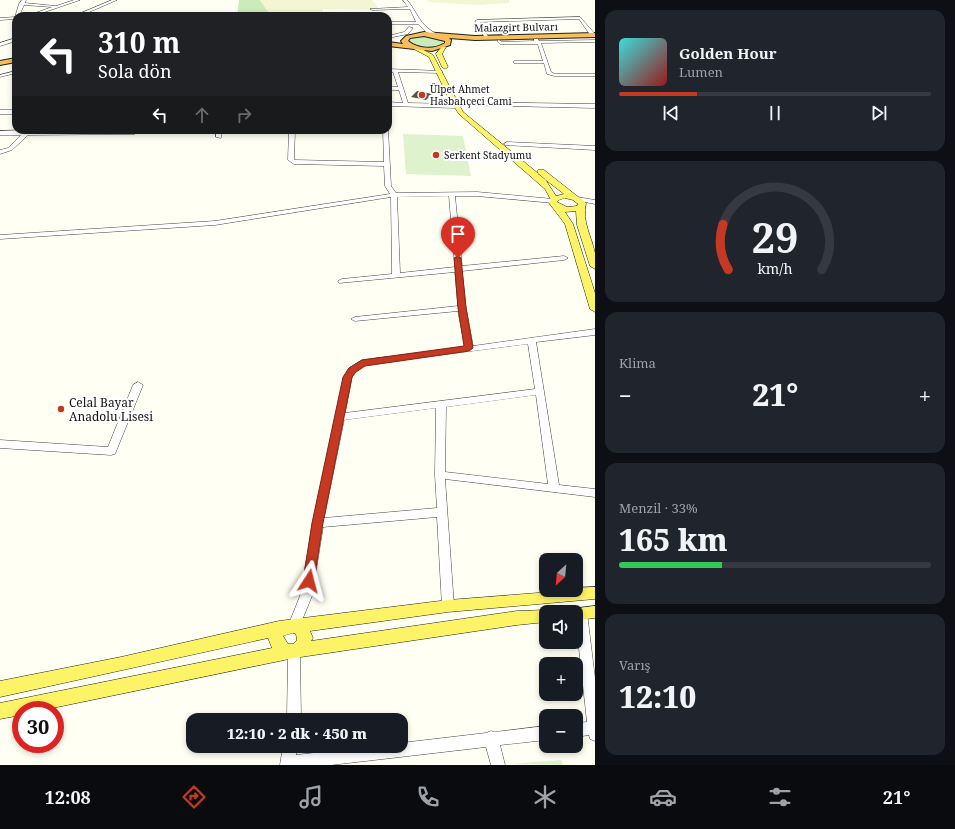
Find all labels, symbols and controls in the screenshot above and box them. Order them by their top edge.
street label: Malazgirt Bulvarı [474,19,559,35]
text: 310 m [98,23,180,61]
icon: left [32,28,84,80]
text: Golden Hour [679,43,777,63]
text: Sola dön [98,59,172,83]
text: Lumen [679,63,723,81]
place label: Ülpet Ahmet Hasbahçeci Cami [430,82,512,108]
marker: Ülpet Ahmet Hasbahçeci Cami [417,90,427,100]
icon: previous [660,102,682,124]
icon: pause [764,102,786,124]
icon: next [868,102,890,124]
icon: left [149,104,171,126]
icon: ahead [191,104,213,126]
icon: right [233,104,255,126]
place label: Serkent Stadyumu [444,148,532,162]
marker: Serkent Stadyumu [431,150,441,160]
text: 29 [751,208,799,264]
pin [441,217,475,258]
icon: arrive [447,223,469,245]
text: km/h [757,258,793,277]
text: Klima [619,354,656,372]
text: 21° [752,374,798,415]
text: − [619,380,632,410]
text: + [919,380,931,410]
place label: Celal Bayar Anadolu Lisesi [69,394,153,425]
marker: Celal Bayar Anadolu Lisesi [56,404,66,414]
text: Menzil · 33% [619,499,698,517]
text: 165 km [619,519,728,560]
north arrow [539,553,583,597]
map controls [539,553,583,753]
position arrow [288,560,330,602]
button: sound [539,605,583,649]
text: Varış [619,656,650,674]
button: + [539,657,583,701]
text: 12:10 [619,676,696,717]
speed limit sign: 30 [12,701,64,753]
button: − [539,709,583,753]
text: 12:10 · 2 dk · 450 m [227,723,367,743]
icon: directions [180,783,208,811]
icon: music [297,783,325,811]
icon: phone [414,783,442,811]
icon: climate [531,783,559,811]
icon: car [649,783,677,811]
icon: filters [766,783,794,811]
text: 12:08 [45,785,91,809]
text: 21° [883,785,910,809]

